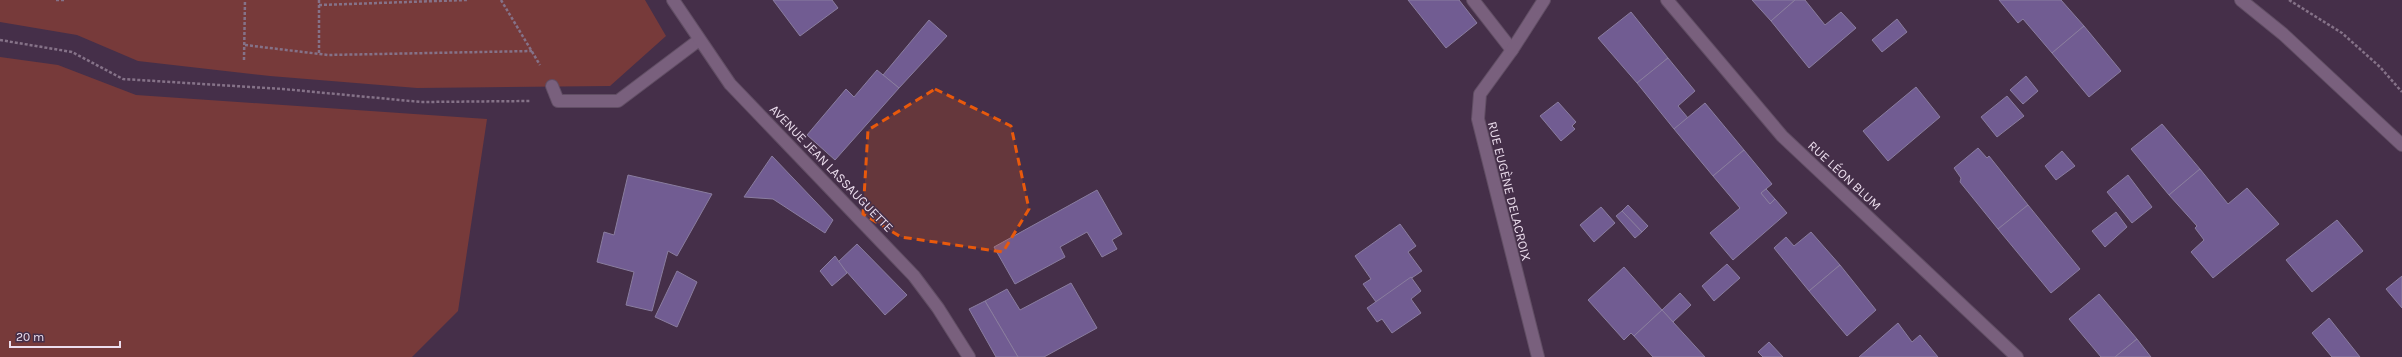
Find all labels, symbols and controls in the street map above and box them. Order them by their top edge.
street label: AVENUE JEAN LASSAUGUETTE [767,102,897,235]
street label: RUE EUGÈNE DELACROIX [1485,119,1536,262]
street label: RUE LÉON BLUM [1805,136,1886,213]
scale bar [10,323,120,349]
text: 20 m [16,330,44,344]

